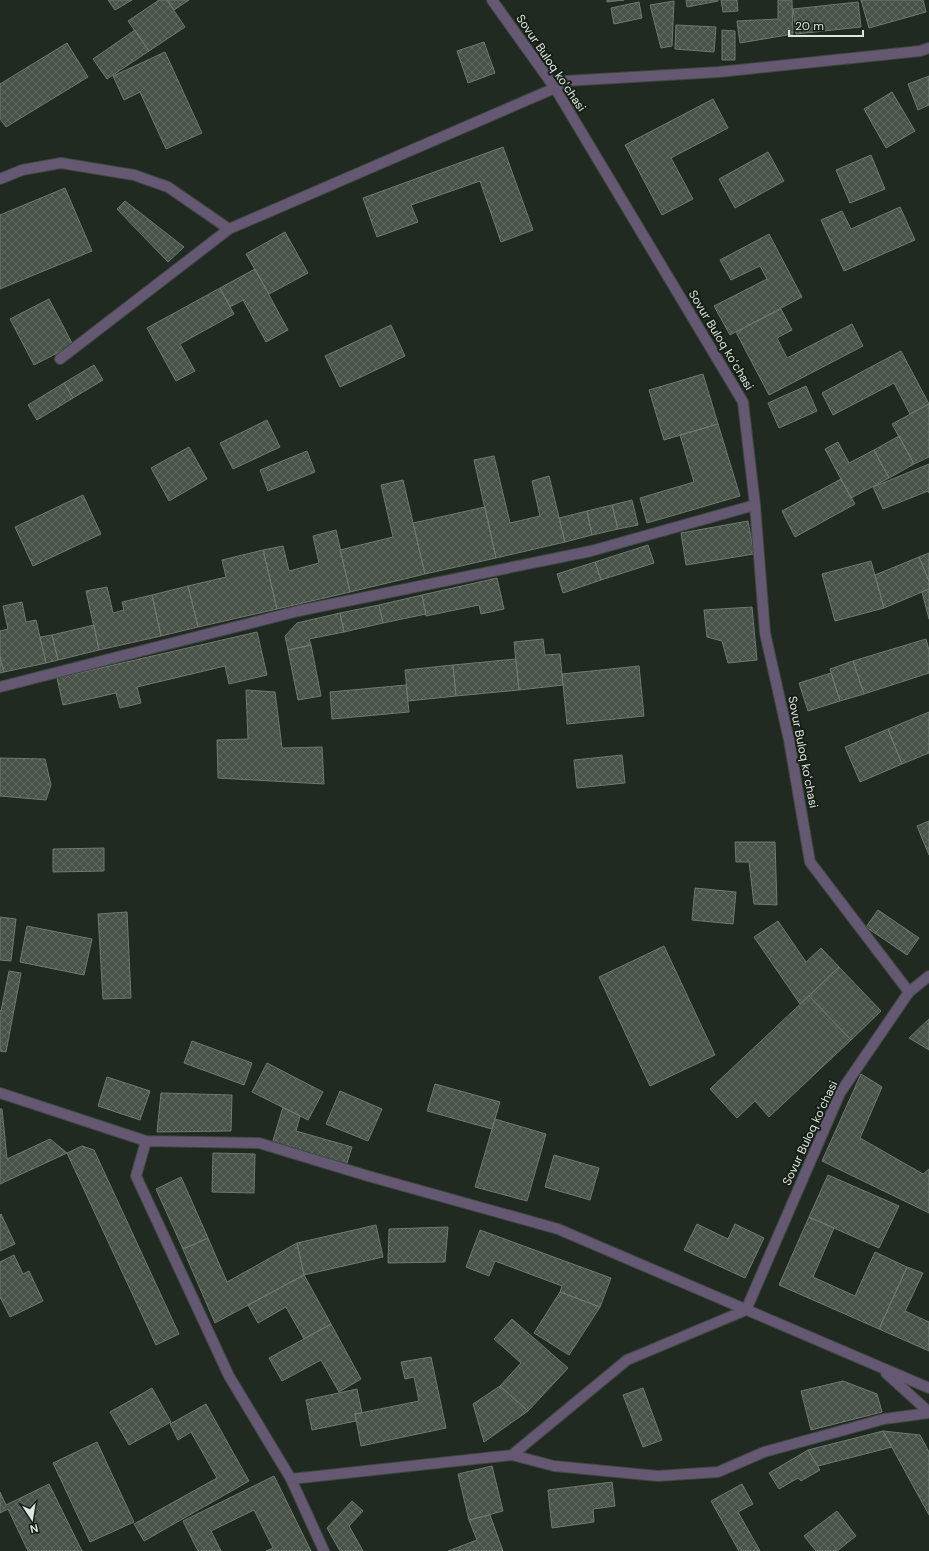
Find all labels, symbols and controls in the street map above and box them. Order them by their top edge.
street label: Sovur Buloq koʻchasi [513,11,590,115]
scale bar [789,12,863,38]
text: 20 m [795,18,824,34]
street label: Sovur Buloq koʻchasi [685,287,757,393]
street label: Sovur Buloq koʻchasi [784,695,822,810]
street label: Sovur Buloq koʻchasi [779,1078,841,1188]
north arrow [12,1499,52,1539]
text: N [29,1521,39,1536]

